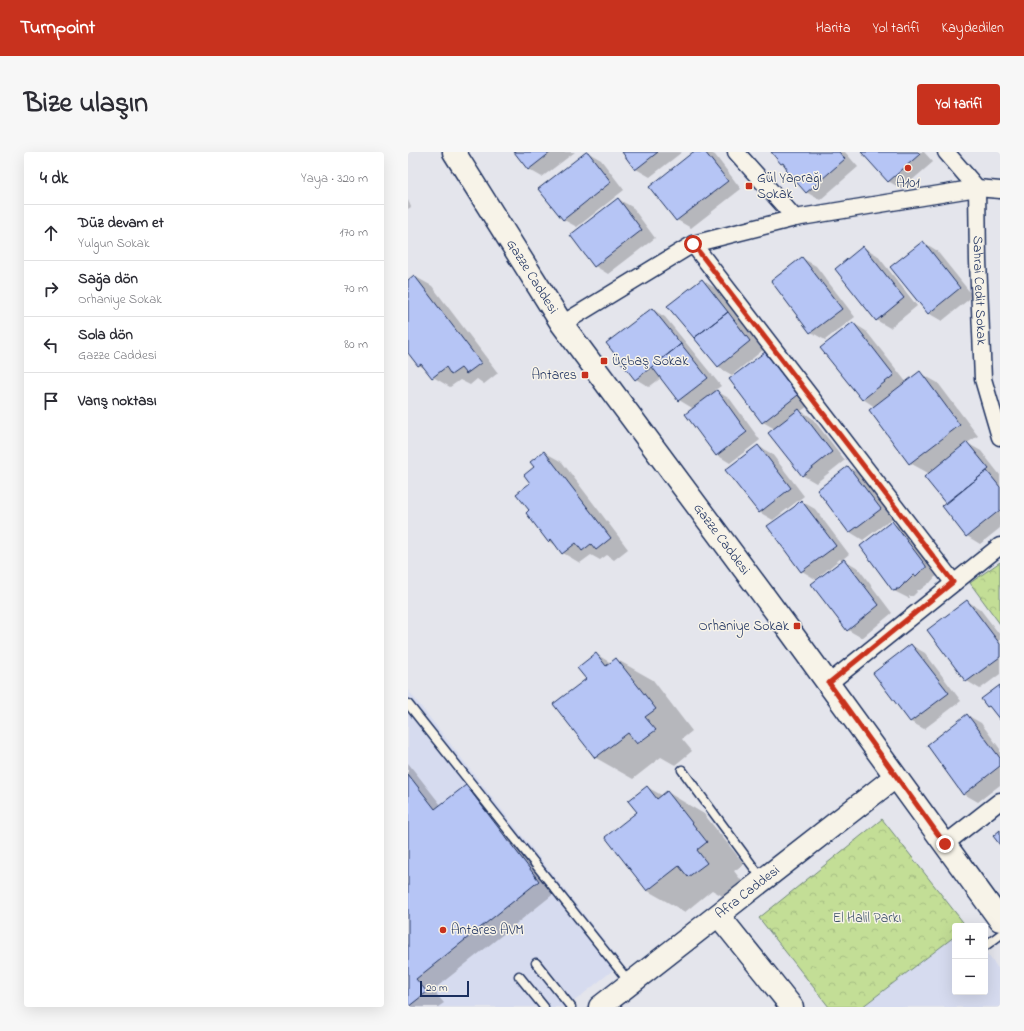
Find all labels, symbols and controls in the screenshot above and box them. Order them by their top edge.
text: Turnpoint [20,15,95,42]
text: Harita [816,18,851,39]
text: Yol tarifi [873,18,919,39]
text: Kaydedilen [941,18,1004,39]
text: Bize ulaşın [24,84,148,125]
button: Yol tarifi [917,84,1000,125]
marker: A101 [903,163,913,173]
text: 4 dk [40,166,68,191]
place label: Gül Yaprağı Sokak [757,168,822,205]
text: Yaya · 320 m [301,169,368,188]
place label: A101 [896,173,920,194]
marker: Gül Yaprağı Sokak [744,181,754,191]
text: Düz devam et [78,212,164,234]
icon: ahead [40,222,62,244]
text: 170 m [340,223,368,242]
text: Yulgun Sokak [78,234,150,253]
street label: Gazze Caddesi [501,235,564,318]
route start [684,235,702,253]
street label: Sahrai Cedit Sokak [967,236,992,346]
text: Sağa dön [78,268,138,290]
icon: right [40,278,62,300]
text: 70 m [344,279,368,298]
text: Orhaniye Sokak [78,290,162,309]
text: Sola dön [78,324,133,346]
icon: left [40,334,62,356]
text: 80 m [344,335,368,354]
text: Gazze Caddesi [78,346,157,365]
place label: Üçbaş Sokak [612,351,689,372]
marker: Üçbaş Sokak [599,356,609,366]
place label: Antares [531,365,577,386]
marker: Antares [580,370,590,380]
icon: arrive [40,390,62,412]
text: Varış noktası [78,390,157,412]
street label: Gazze Caddesi [688,499,755,579]
place label: Orhaniye Sokak [699,616,790,638]
marker: Orhaniye Sokak [792,621,802,631]
route end [936,835,954,853]
street label: Afra Caddesi [711,860,784,924]
park label: El Halil Parkı [833,908,901,929]
place label: Antares AVM [451,920,524,941]
map controls [952,923,988,995]
button: + [952,923,988,959]
marker: Antares AVM [438,925,448,935]
button: − [952,959,988,995]
scale bar [420,979,469,998]
text: 20 m [426,980,448,996]

